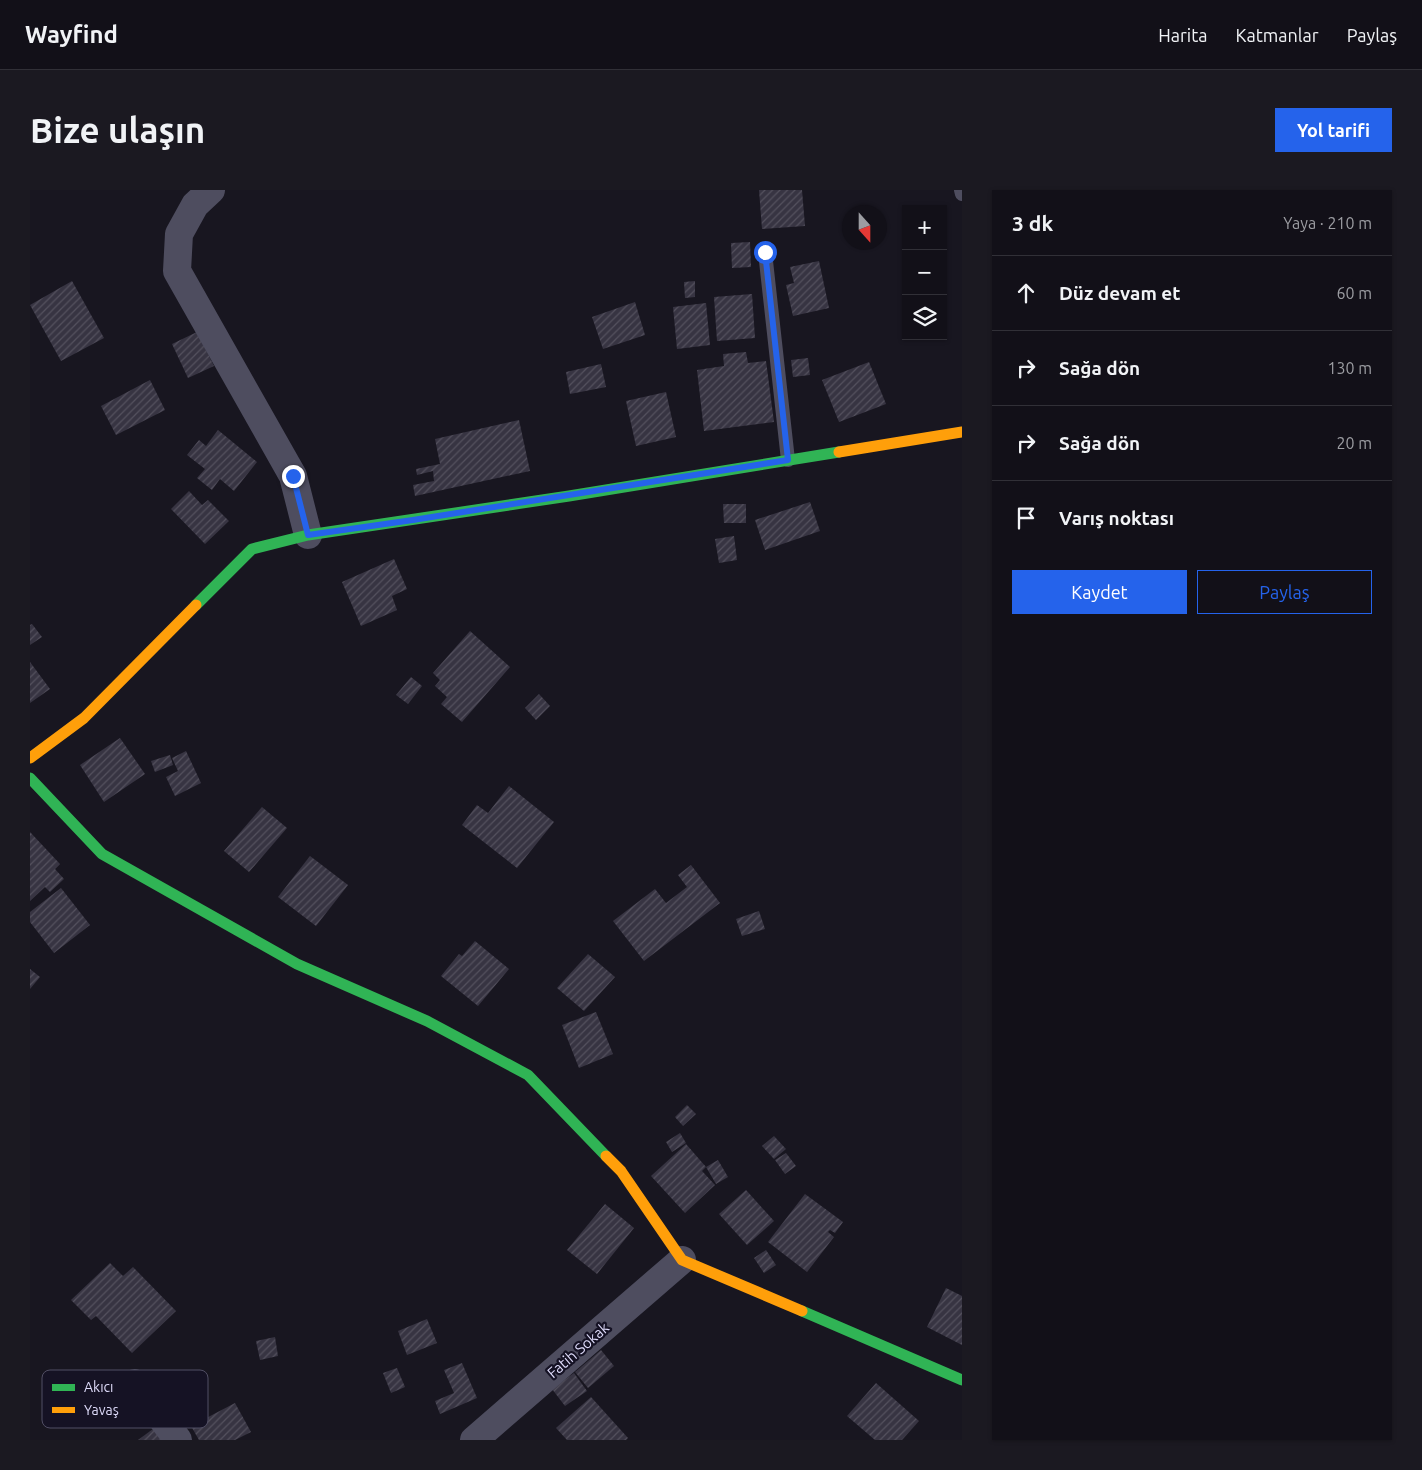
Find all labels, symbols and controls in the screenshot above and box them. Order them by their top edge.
text: Wayfind [25,21,118,48]
text: Harita [1158,25,1208,45]
text: Katmanlar [1236,25,1319,45]
text: Paylaş [1347,25,1397,45]
button: Yol tarifi [1275,108,1392,152]
text: Bize ulaşın [30,110,205,150]
north arrow [842,205,887,250]
map controls [902,205,947,340]
button: + [902,205,947,250]
text: 3 dk [1012,211,1053,235]
text: Yaya · 210 m [1283,214,1372,232]
route start [754,241,777,264]
button: − [902,250,947,295]
icon: ahead [1012,279,1040,307]
text: Düz devam et [1059,282,1180,304]
text: 60 m [1336,284,1372,302]
button: layers [902,295,947,340]
icon: right [1012,354,1040,382]
text: Sağa dön [1059,357,1140,379]
text: 130 m [1327,359,1372,377]
icon: right [1012,429,1040,457]
text: Sağa dön [1059,432,1140,454]
text: 20 m [1336,434,1372,452]
route end [282,465,305,488]
icon: arrive [1012,504,1040,532]
text: Varış noktası [1059,507,1174,529]
button: Kaydet [1012,570,1187,614]
button: Paylaş [1197,570,1372,614]
street label: Fatih Sokak [544,1318,613,1381]
legend [42,1370,208,1428]
text: Akıcı [84,1379,113,1395]
text: Yavaş [84,1402,119,1418]

